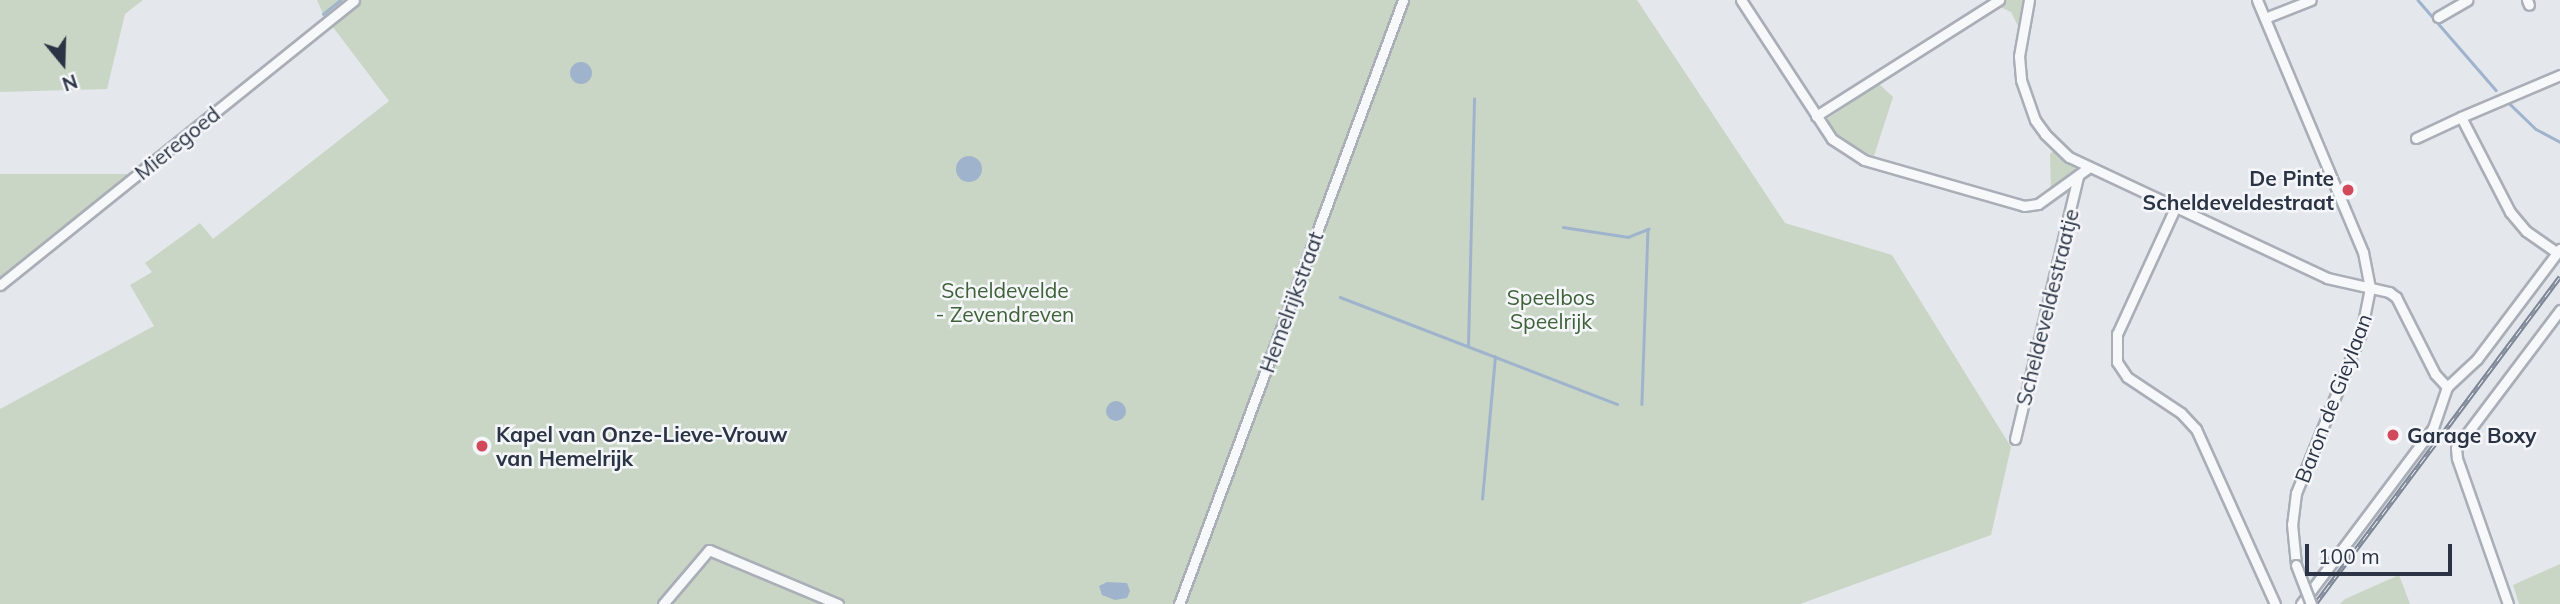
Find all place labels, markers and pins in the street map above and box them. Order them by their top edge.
place label: De Pinte Scheldeveldestraat [2143,165,2334,215]
marker: De Pinte Scheldeveldestraat [2340,182,2356,198]
place label: Kapel van Onze-Lieve-Vrouw van Hemelrijk [496,421,788,471]
place label: Garage Boxy [2407,422,2536,448]
marker: Garage Boxy [2385,427,2401,443]
marker: Kapel van Onze-Lieve-Vrouw van Hemelrijk [474,438,490,454]

